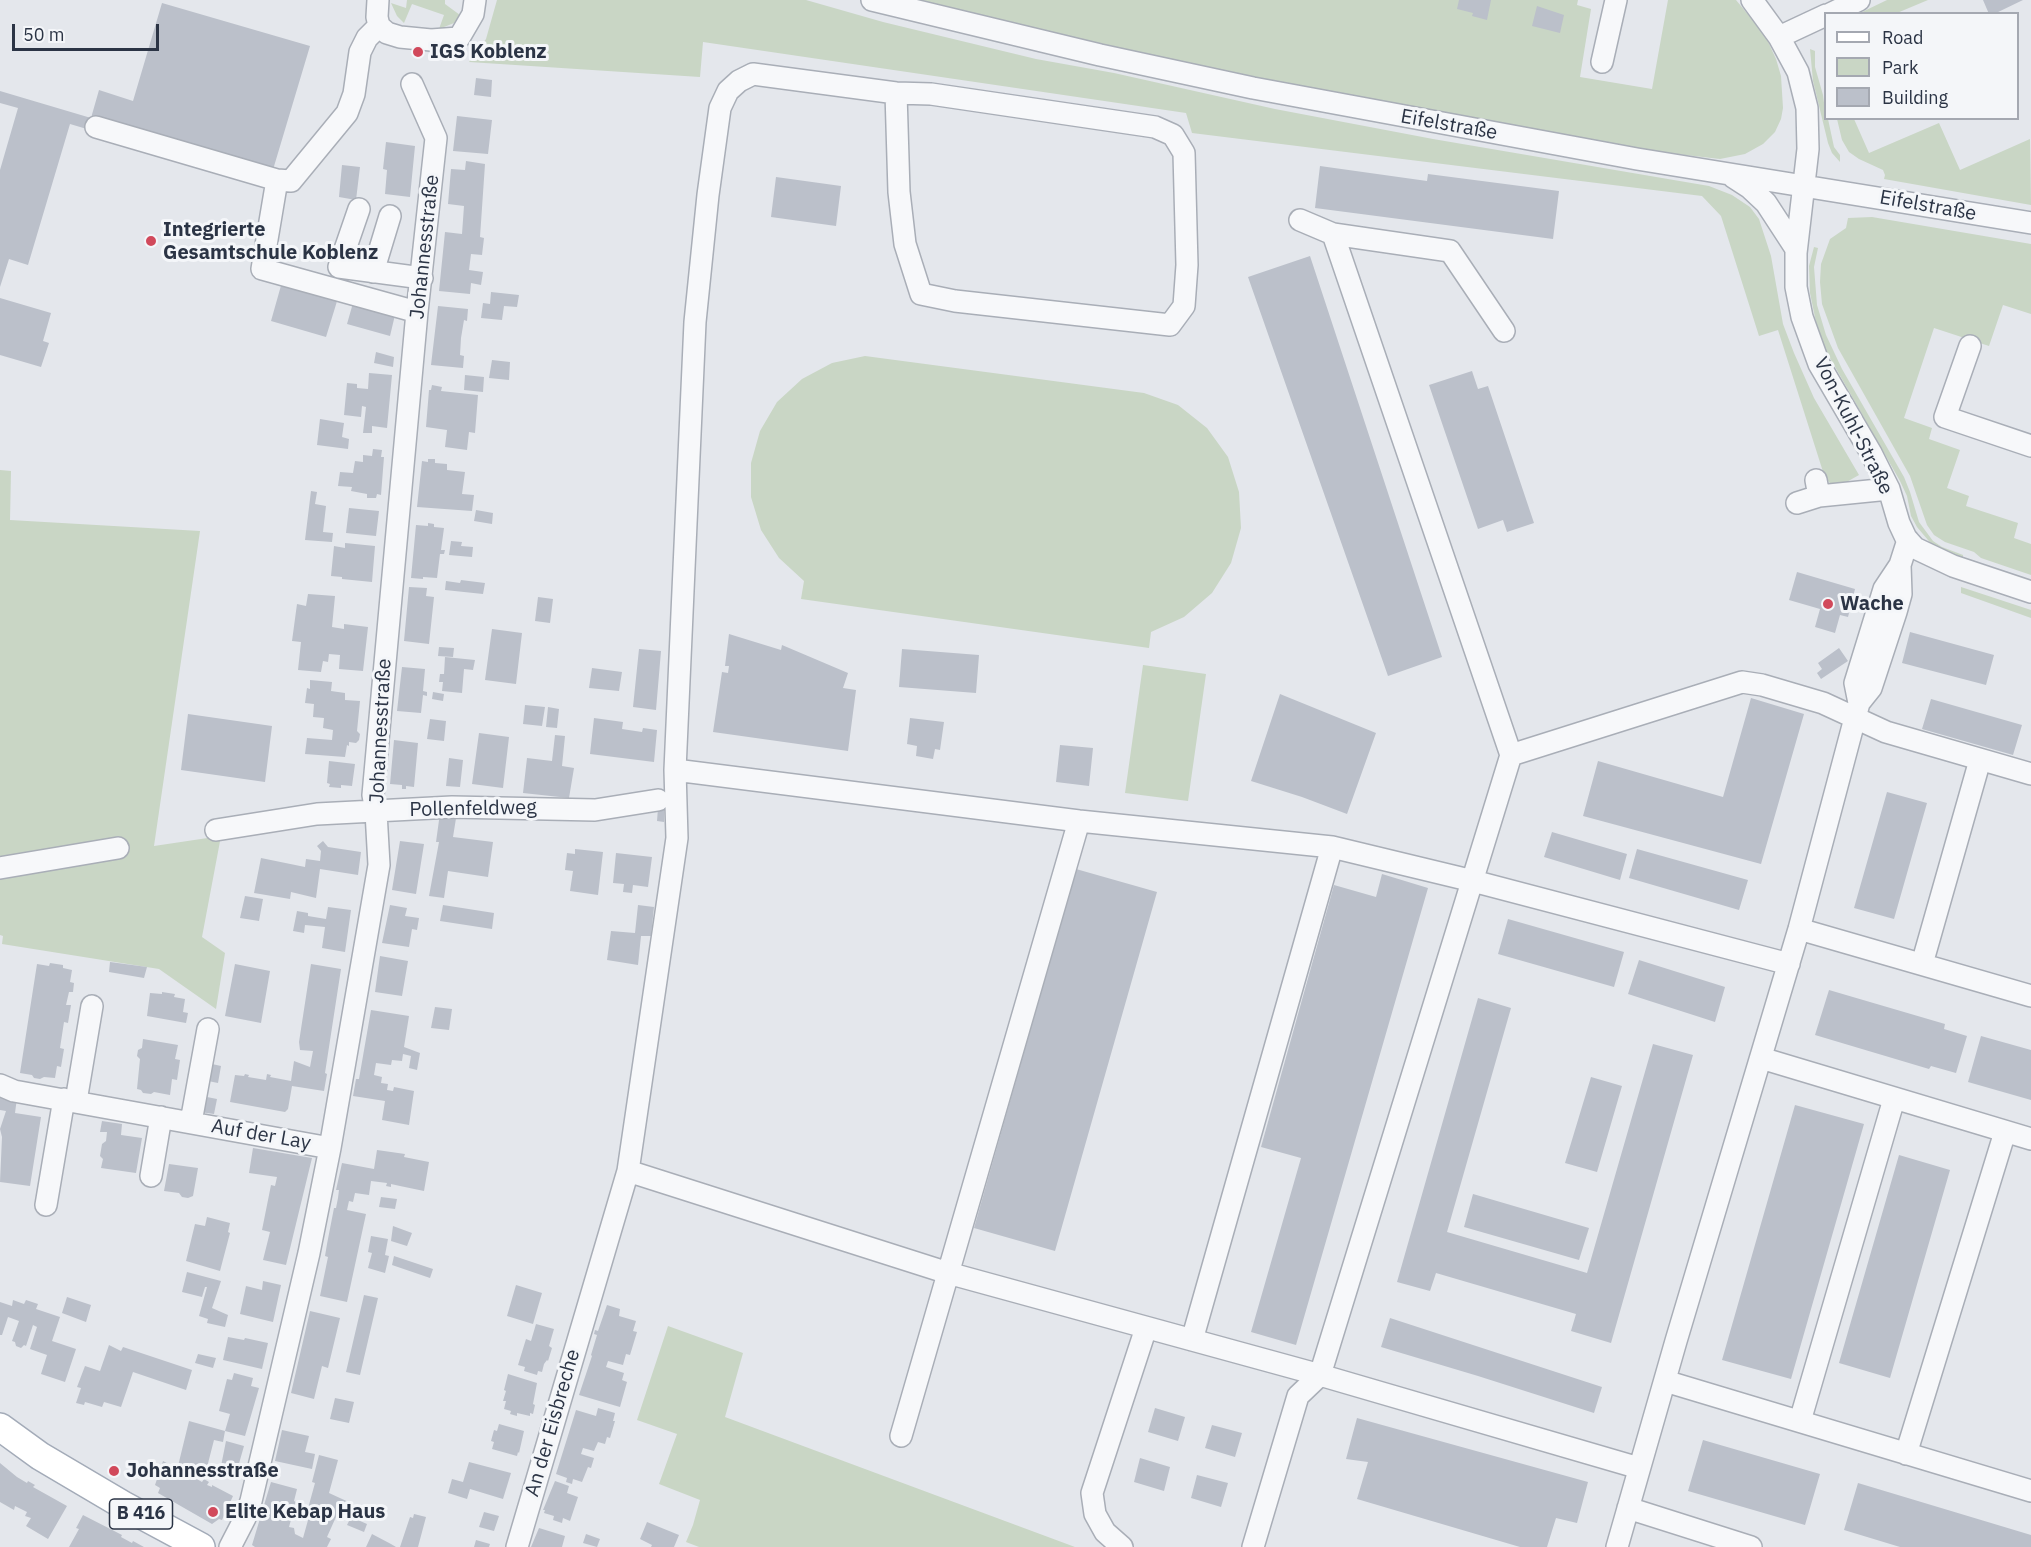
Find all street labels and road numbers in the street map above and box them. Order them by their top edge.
street label: Eifelstraße [1399,105,1499,145]
street label: Johannesstraße [405,174,445,320]
street label: Eifelstraße [1878,186,1978,226]
street label: Von-Kuhl-Straße [1808,354,1898,498]
street label: Johannesstraße [365,658,397,804]
street label: Pollenfeldweg [409,796,537,822]
street label: Auf der Lay [209,1114,313,1156]
street label: An der Eisbreche [520,1347,586,1499]
road number: B 416 [110,1499,172,1529]

